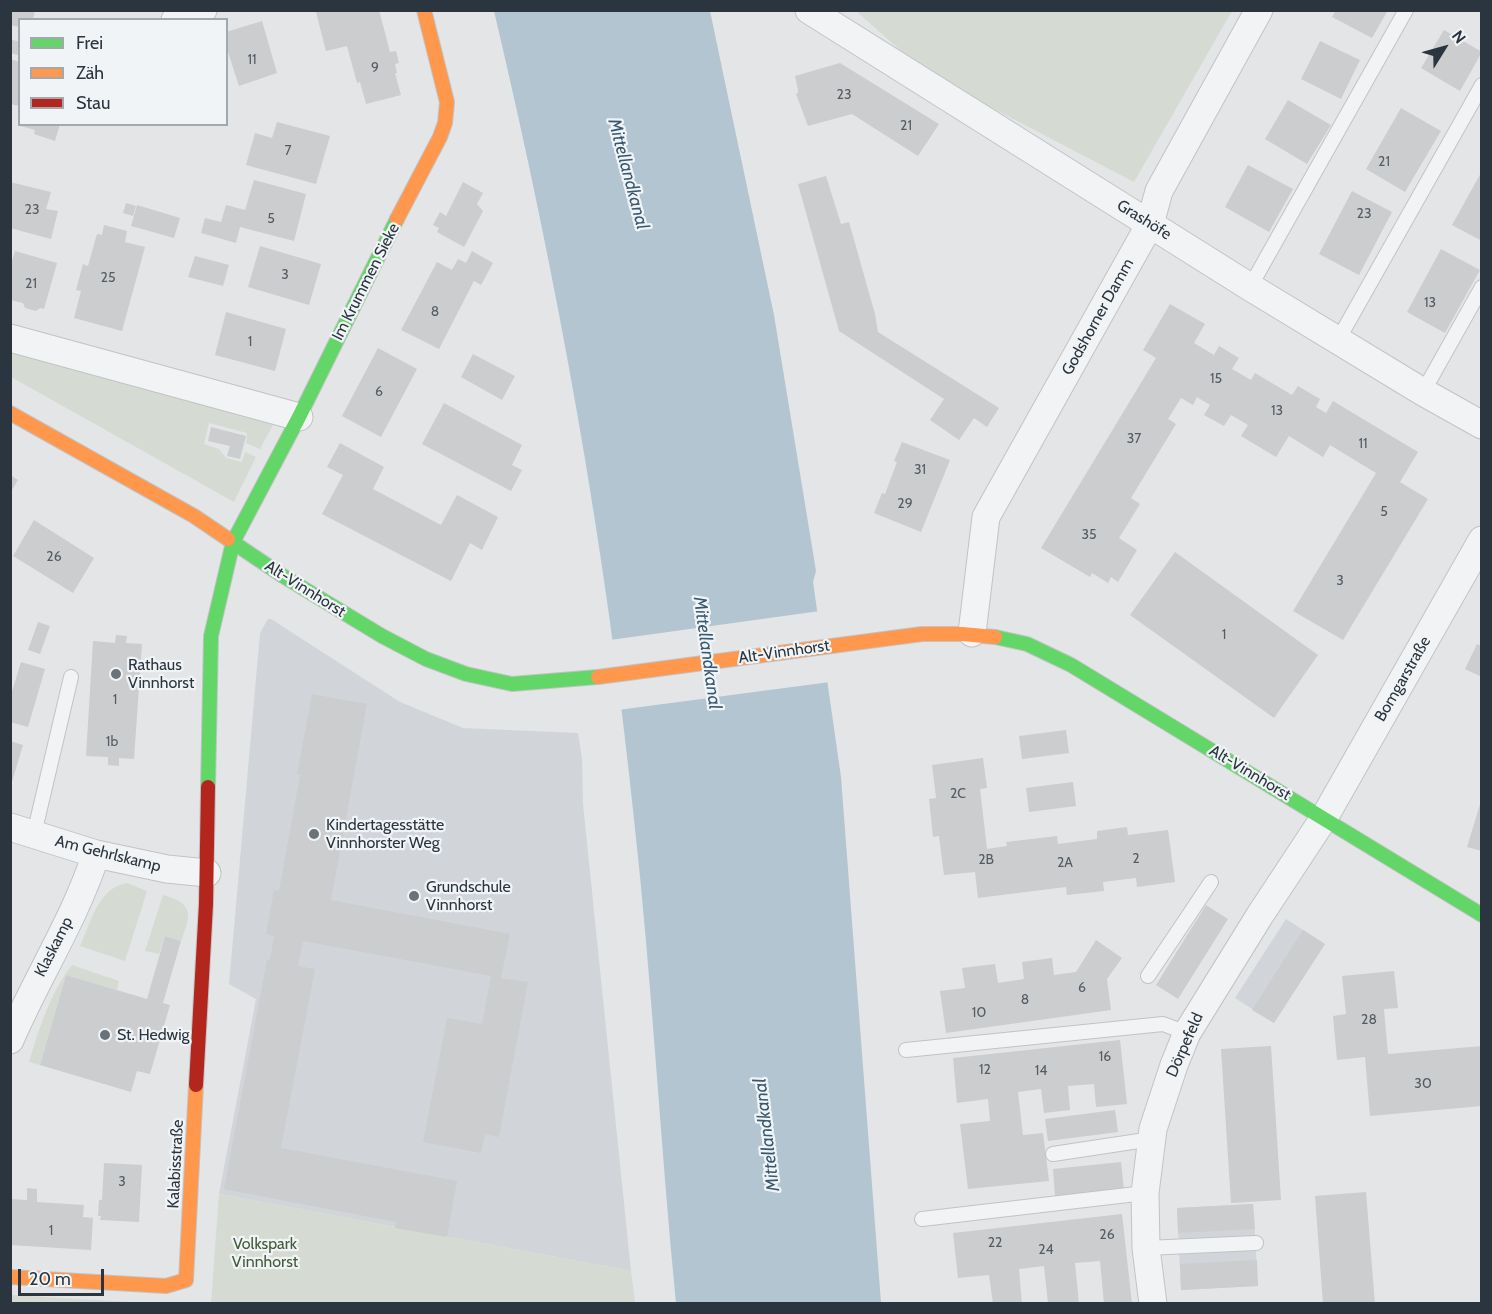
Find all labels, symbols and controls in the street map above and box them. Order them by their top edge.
legend [18,18,228,126]
north arrow [1414,18,1474,78]
text: N [1448,27,1470,47]
text: Frei [76,32,103,54]
house number: 11 [247,52,257,68]
house number: 9 [371,60,379,76]
text: Zäh [76,62,104,84]
house number: 23 [837,87,851,103]
text: Stau [76,92,110,114]
water label: Mittellandkanal [603,116,653,232]
house number: 21 [900,118,912,134]
house number: 7 [284,143,292,159]
house number: 21 [1378,154,1390,170]
street label: Grashöfe [1113,196,1175,244]
house number: 23 [25,202,39,218]
house number: 23 [1357,206,1371,222]
house number: 5 [267,211,275,227]
street label: Im Krummen Sieke [328,220,404,344]
street label: Godshorner Damm [1058,255,1138,379]
house number: 3 [281,267,289,283]
house number: 25 [101,270,115,286]
house number: 21 [25,276,37,292]
house number: 13 [1424,295,1436,311]
house number: 8 [431,304,439,320]
house number: 1 [248,334,252,350]
house number: 15 [1210,371,1222,387]
house number: 6 [375,384,383,400]
house number: 13 [1271,403,1283,419]
house number: 37 [1127,431,1141,447]
house number: 11 [1358,436,1368,452]
house number: 31 [914,462,926,478]
house number: 29 [897,496,913,512]
house number: 5 [1380,504,1388,520]
house number: 35 [1081,527,1097,543]
house number: 26 [46,549,62,565]
street label: Alt-Vinnhorst [261,557,349,621]
house number: 3 [1336,573,1344,589]
water label: Mittellandkanal [688,595,726,711]
house number: 1 [1222,627,1226,643]
street label: Bomgarstraße [1371,633,1435,725]
street label: Alt-Vinnhorst [737,636,831,668]
place label: Rathaus Vinnhorst [128,655,194,693]
marker: Rathaus Vinnhorst [109,667,123,681]
house number: 1 [113,692,117,708]
house number: 1b [106,734,118,750]
street label: Alt-Vinnhorst [1206,741,1294,805]
house number: 2C [950,786,966,802]
place label: Kindertagesstätte Vinnhorster Weg [326,815,444,853]
marker: Kindertagesstätte Vinnhorster Weg [307,827,321,841]
street label: Am Gehrlskamp [53,832,163,876]
house number: 2 [1132,851,1140,867]
house number: 2B [978,852,994,868]
house number: 2A [1057,855,1073,871]
place label: Grundschule Vinnhorst [426,877,511,915]
marker: Grundschule Vinnhorst [407,889,421,903]
street label: Klaskamp [31,914,77,980]
house number: 6 [1078,980,1086,996]
house number: 8 [1021,992,1029,1008]
house number: 10 [972,1005,986,1021]
street label: Dörpefeld [1162,1010,1208,1080]
house number: 28 [1361,1012,1377,1028]
place label: St. Hedwig [117,1025,190,1045]
marker: St. Hedwig [98,1028,112,1042]
house number: 16 [1099,1049,1111,1065]
house number: 12 [979,1062,991,1078]
house number: 14 [1035,1063,1047,1079]
house number: 30 [1414,1076,1432,1092]
water label: Mittellandkanal [749,1077,785,1193]
street label: Kalabisstraße [164,1119,188,1209]
house number: 3 [118,1174,126,1190]
house number: 1 [49,1223,53,1239]
house number: 26 [1099,1227,1115,1243]
park label: Volkspark Vinnhorst [232,1234,298,1272]
house number: 22 [988,1235,1002,1251]
house number: 24 [1038,1242,1054,1258]
scale bar [21,1257,106,1295]
text: 20 m [29,1268,71,1290]

